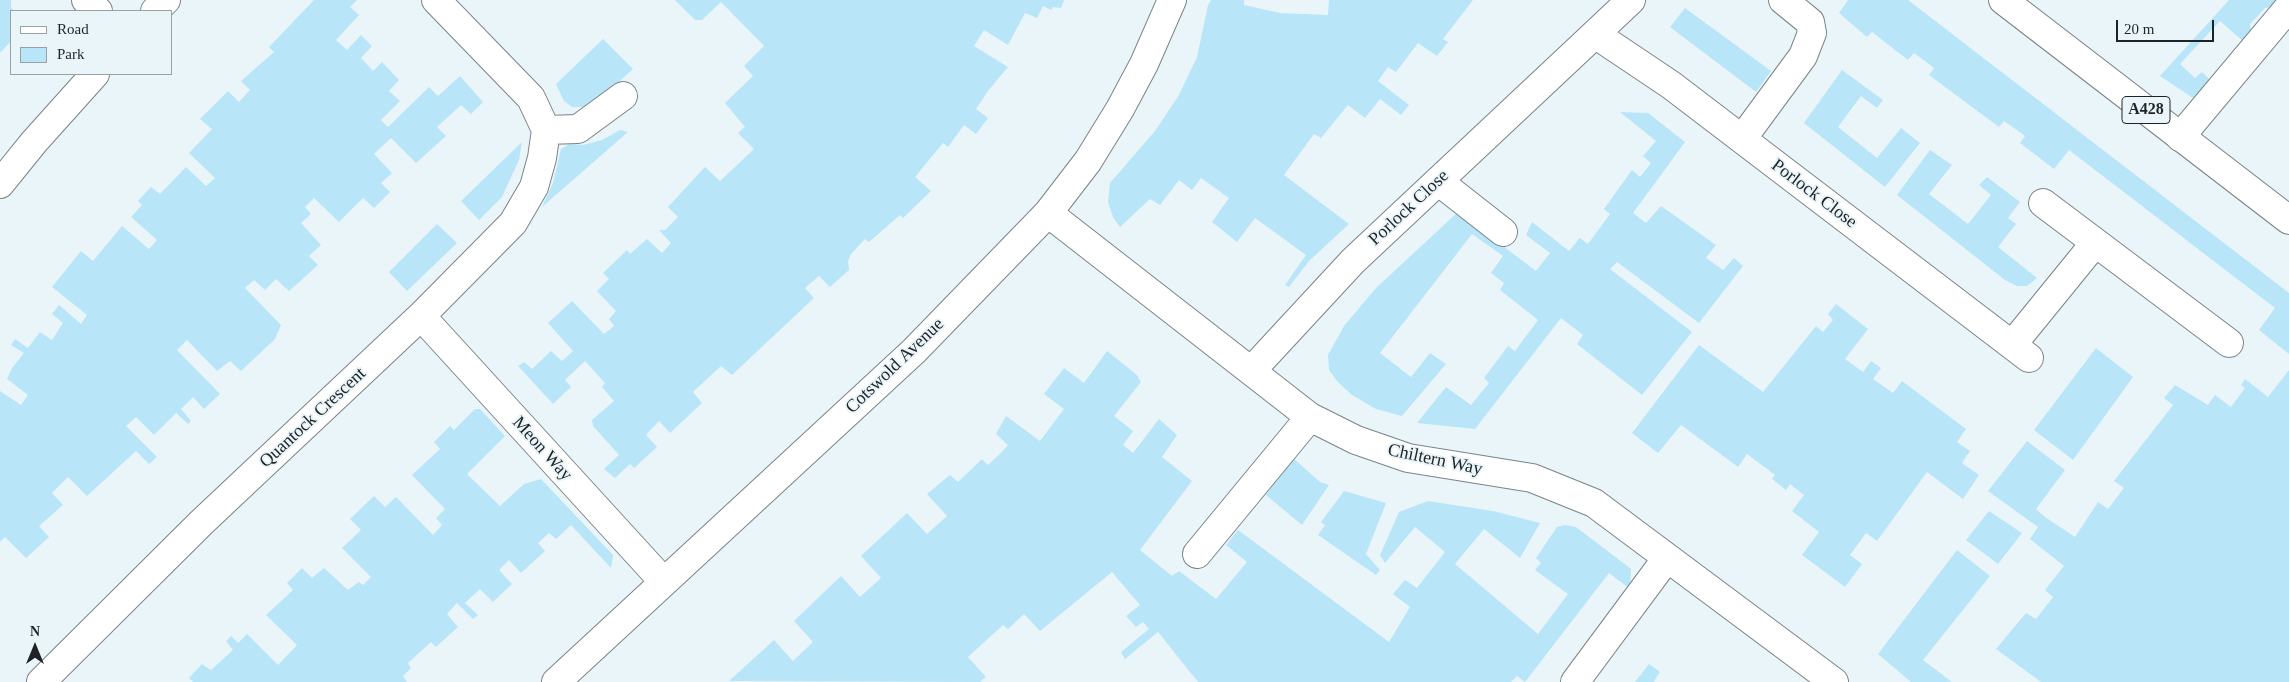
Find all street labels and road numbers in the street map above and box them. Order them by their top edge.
road number: A428 [2122,96,2170,124]
street label: Porlock Close [1767,155,1861,233]
street label: Porlock Close [1365,165,1453,251]
street label: Cotswold Avenue [841,314,949,418]
street label: Quantock Crescent [255,363,371,473]
street label: Meon Way [508,412,576,486]
street label: Chiltern Way [1386,439,1484,481]

